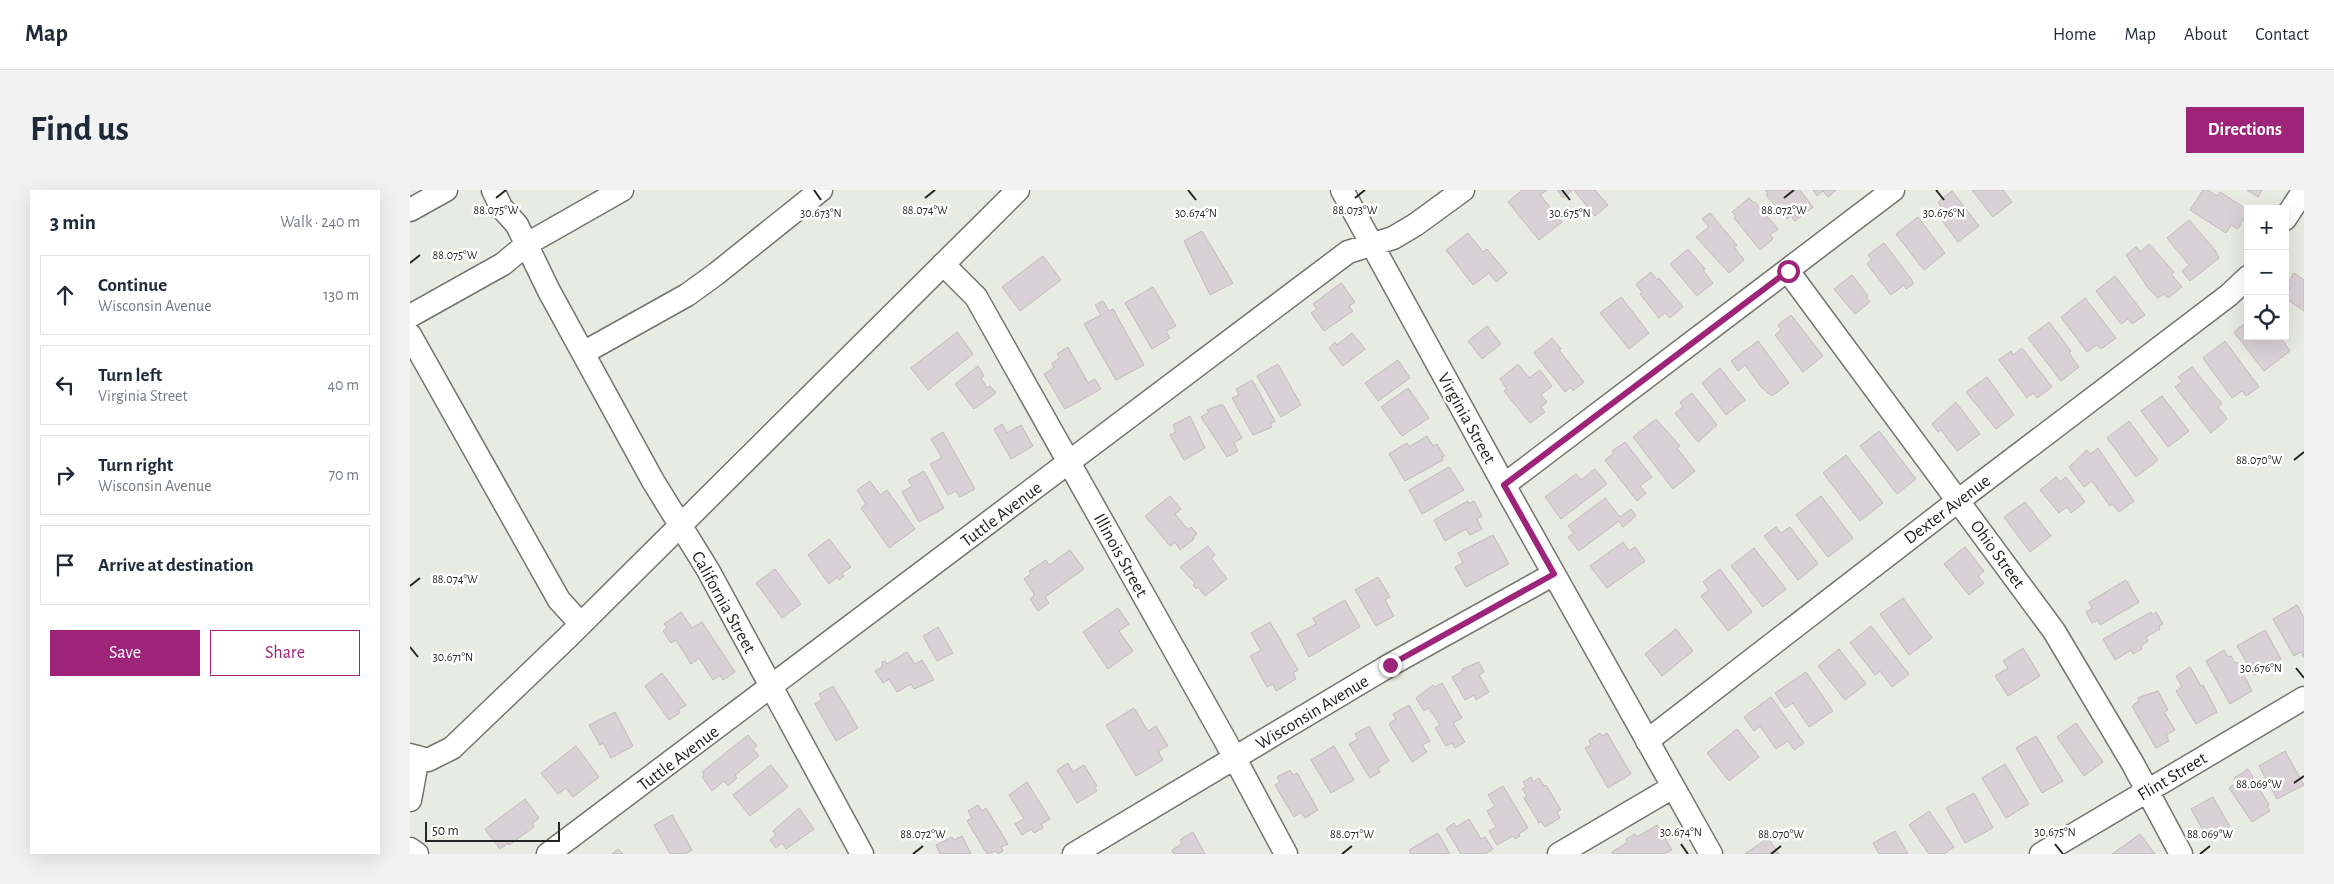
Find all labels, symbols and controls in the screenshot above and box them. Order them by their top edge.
text: Map [25,22,68,46]
text: Home [2053,26,2096,44]
text: Map [2124,26,2156,44]
text: About [2184,26,2227,44]
text: Contact [2255,26,2309,44]
button: Directions [2186,107,2304,153]
text: Find us [30,112,129,147]
text: 88.075°W [474,204,519,216]
text: 88.074°W [902,204,948,216]
text: 88.073°W [1333,204,1378,216]
text: 88.072°W [1761,204,1807,216]
map controls [2244,205,2289,340]
button: + [2244,205,2289,250]
text: 30.673°N [800,207,842,219]
text: 30.674°N [1175,207,1217,219]
text: 30.675°N [1549,207,1591,219]
text: 30.676°N [1923,207,1965,219]
text: 3 min [50,212,96,233]
text: Walk · 240 m [280,214,360,230]
text: 88.075°W [433,249,478,261]
button: − [2244,250,2289,295]
route start [1777,260,1800,283]
text: Continue [98,276,167,295]
icon: ahead [51,281,79,309]
text: 130 m [323,287,359,303]
button: locate [2244,295,2289,340]
text: Wisconsin Avenue [98,298,212,314]
text: Turn left [98,366,162,385]
street label: Virginia Street [1434,370,1499,467]
icon: left [51,371,79,399]
text: 40 m [327,377,359,393]
text: Virginia Street [98,388,188,404]
text: 88.070°W [2236,454,2282,466]
text: Turn right [98,456,173,475]
icon: right [51,461,79,489]
text: 70 m [328,467,359,483]
street label: Dexter Avenue [1901,472,1994,548]
text: Wisconsin Avenue [98,478,212,494]
street label: Tuttle Avenue [958,479,1045,551]
street label: Illinois Street [1090,511,1151,601]
street label: Ohio Street [1967,517,2028,592]
street label: California Street [688,549,759,657]
icon: arrive [51,551,79,579]
text: Arrive at destination [98,556,254,575]
text: 88.074°W [432,573,478,585]
button: Save [50,630,200,676]
button: Share [210,630,360,676]
text: 30.671°N [433,651,473,663]
route end [1379,654,1402,677]
text: 30.676°N [2240,662,2282,674]
street label: Wisconsin Avenue [1253,672,1372,753]
street label: Tuttle Avenue [635,723,722,795]
street label: Flint Street [2135,749,2210,804]
text: 88.069°W [2236,778,2282,790]
scale bar [425,819,560,842]
text: 50 m [432,824,459,838]
text: 30.674°N [1660,826,1702,838]
text: 30.675°N [2034,826,2076,838]
text: 88.072°W [900,828,946,840]
text: 88.071°W [1330,828,1374,840]
text: 88.070°W [1758,828,1804,840]
text: 88.069°W [2187,828,2233,840]

